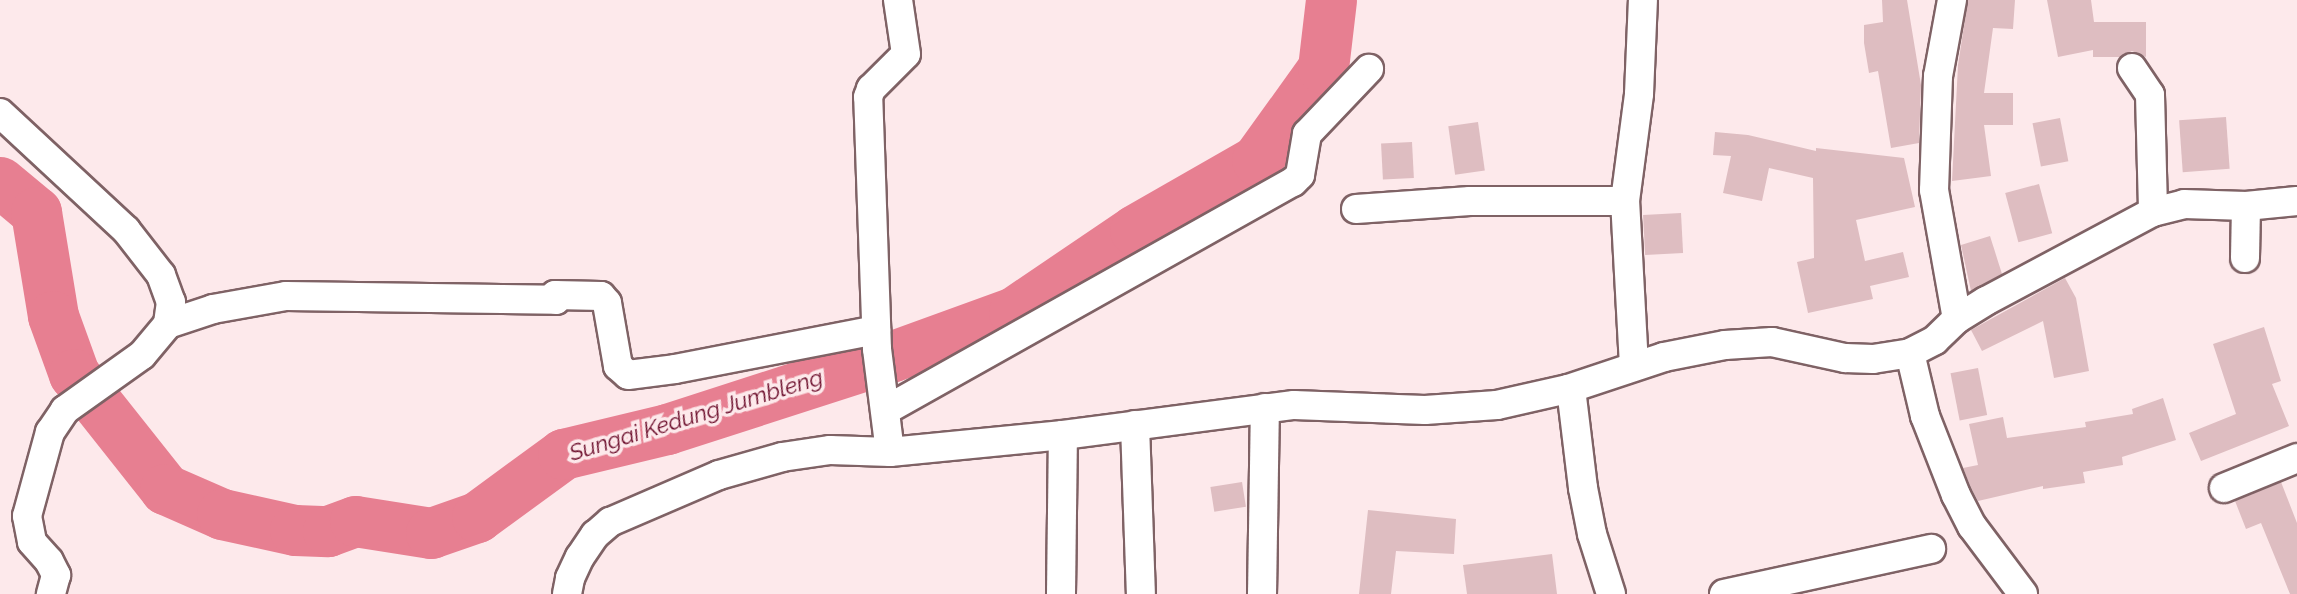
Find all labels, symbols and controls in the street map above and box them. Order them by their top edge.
water label: Sungai Kedung Jumbleng [566,363,826,467]

